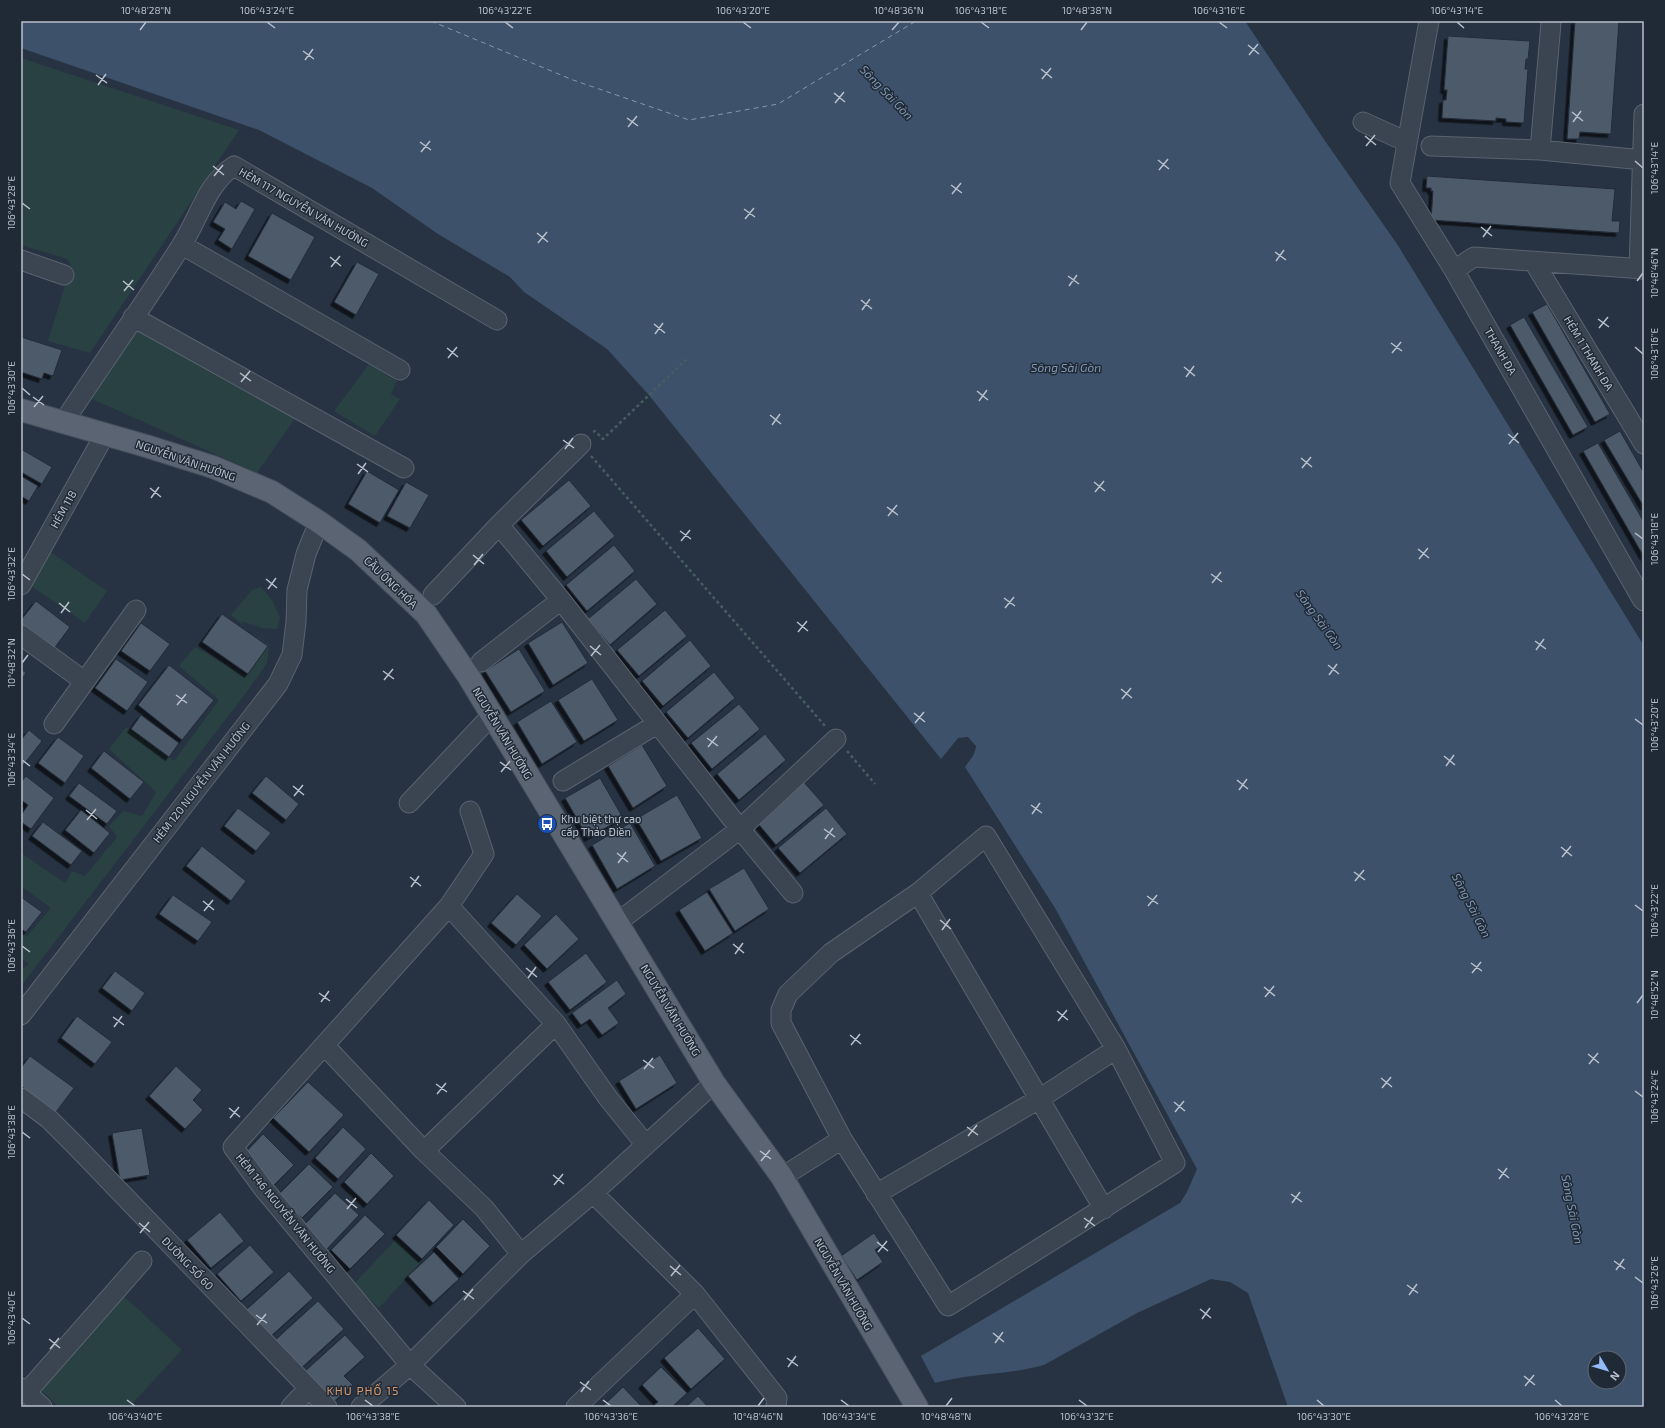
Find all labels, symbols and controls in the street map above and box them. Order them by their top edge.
text: 10°48'28"N [121,4,171,16]
text: 106°43'24"E [240,4,294,16]
text: 106°43'22"E [478,4,532,16]
text: 106°43'20"E [716,4,770,16]
text: 10°48'36"N [874,4,924,16]
text: 106°43'18"E [955,4,1008,16]
text: 10°48'38"N [1062,4,1112,16]
text: 106°43'16"E [1193,4,1245,16]
text: 106°43'14"E [1431,4,1484,16]
water label: Sông Sài Gòn [858,62,917,122]
text: 106°43'14"E [1648,141,1660,194]
street label: HẺM 117 NGUYỄN VĂN HƯỞNG [237,163,372,249]
text: 106°43'28"E [5,176,17,230]
text: 10°48'46"N [1648,248,1660,298]
street label: HẺM 1 THANH ĐA [1562,313,1617,393]
street label: THANH ĐA [1482,325,1520,377]
text: 106°43'16"E [1648,328,1660,380]
water label: Sông Sài Gòn [1031,360,1101,374]
text: 106°43'30"E [5,361,17,415]
street label: NGUYỄN VĂN HƯỞNG [134,435,238,483]
street label: HẺM 118 [46,487,79,530]
text: 106°43'18"E [1648,512,1660,565]
text: 106°43'32"E [5,547,17,601]
street label: CẦU ÔNG HÓA [362,553,421,611]
water label: Sông Sài Gòn [1294,586,1346,652]
text: 10°48'32"N [5,638,17,688]
street label: NGUYỄN VĂN HƯỞNG [470,684,537,781]
text: 106°43'20"E [1648,698,1660,752]
street label: HẺM 120 NGUYỄN VĂN HƯỞNG [148,718,252,845]
text: 106°43'34"E [5,733,17,787]
place label: Khu biệt thự cao cấp Thảo Điền [561,812,641,838]
bus stop icon: Khu biệt thự cao cấp Thảo Điền [536,813,558,835]
water label: Sông Sài Gòn [1450,870,1494,940]
text: 106°43'22"E [1648,884,1660,938]
text: 106°43'36"E [5,919,17,973]
street label: NGUYỄN VĂN HƯỞNG [638,961,705,1058]
text: 10°48'52"N [1648,970,1660,1020]
text: 106°43'24"E [1648,1070,1660,1124]
text: 106°43'38"E [5,1105,17,1159]
street label: HẺM 146 NGUYỄN VĂN HƯỞNG [234,1149,340,1276]
water label: Sông Sài Gòn [1559,1173,1587,1245]
street label: ĐƯỜNG SỐ 60 [160,1233,218,1292]
street label: NGUYỄN VĂN HƯỞNG [812,1234,878,1333]
text: 106°43'26"E [1648,1256,1660,1310]
text: 106°43'40"E [5,1290,17,1345]
north arrow [1587,1350,1627,1390]
text: N [1608,1369,1623,1384]
district label: KHU PHỐ 15 [327,1382,399,1397]
text: 106°43'40"E [108,1410,163,1422]
text: 106°43'38"E [346,1410,400,1422]
text: 106°43'36"E [584,1410,638,1422]
text: 10°48'46"N [733,1410,783,1422]
text: 106°43'34"E [822,1410,876,1422]
text: 10°48'48"N [921,1410,971,1422]
text: 106°43'32"E [1060,1410,1114,1422]
text: 106°43'30"E [1297,1410,1351,1422]
text: 106°43'28"E [1535,1410,1589,1422]

